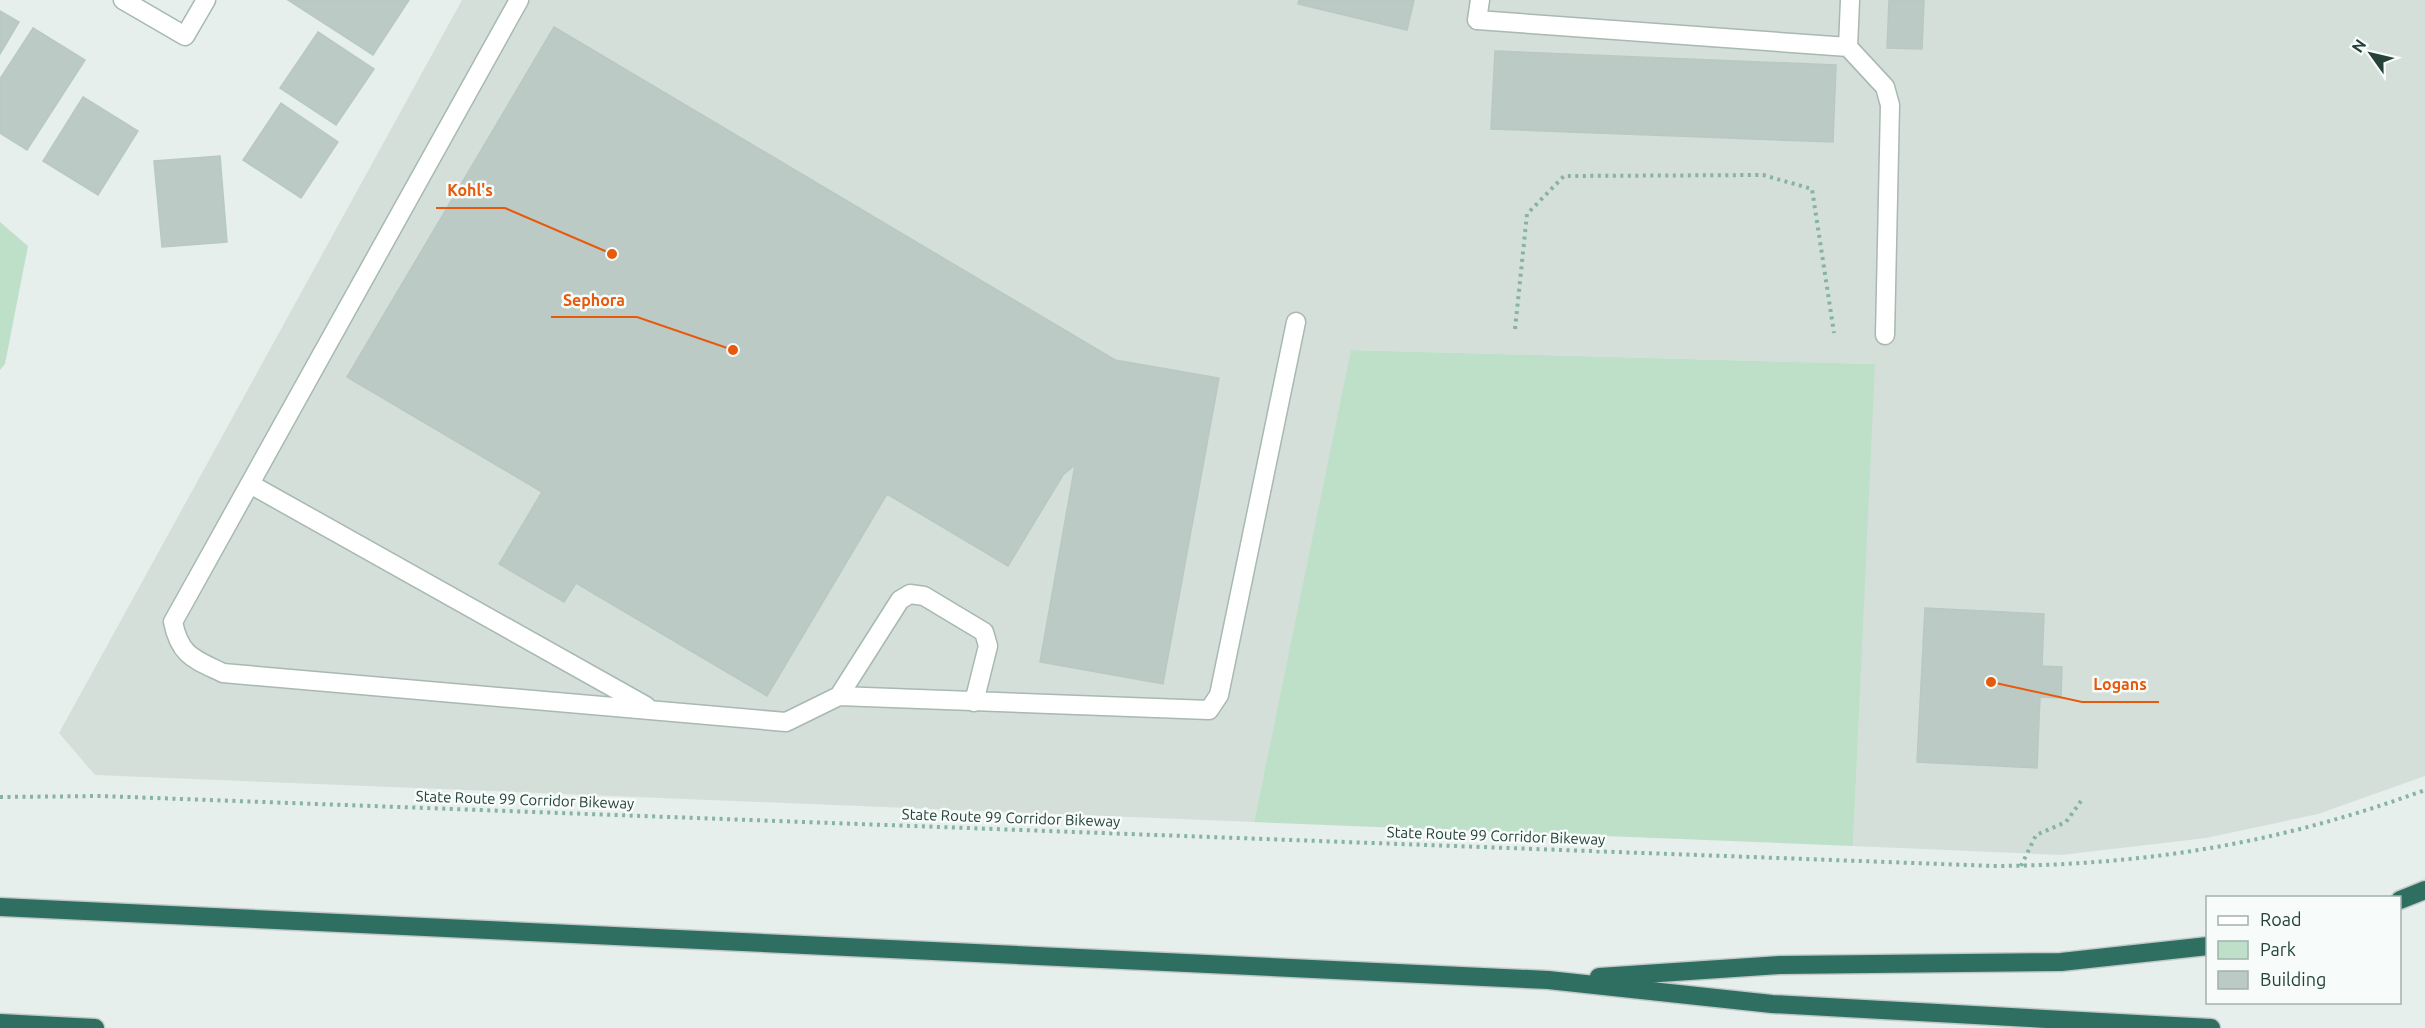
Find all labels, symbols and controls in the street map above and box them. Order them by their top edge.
north arrow [2341,24,2401,84]
text: N [2348,36,2369,56]
callout: Kohl's [436,174,505,208]
text: Kohl's [447,181,493,199]
callout: Sephora [551,283,637,317]
text: Sephora [563,291,625,309]
callout: Logans [2082,668,2159,702]
text: Logans [2093,675,2147,693]
street label: State Route 99 Corridor Bikeway [415,787,635,812]
street label: State Route 99 Corridor Bikeway [901,805,1121,830]
street label: State Route 99 Corridor Bikeway [1386,823,1606,848]
legend [2206,896,2401,1004]
text: Road [2260,909,2302,929]
text: Park [2260,939,2296,959]
text: Building [2260,969,2326,989]

